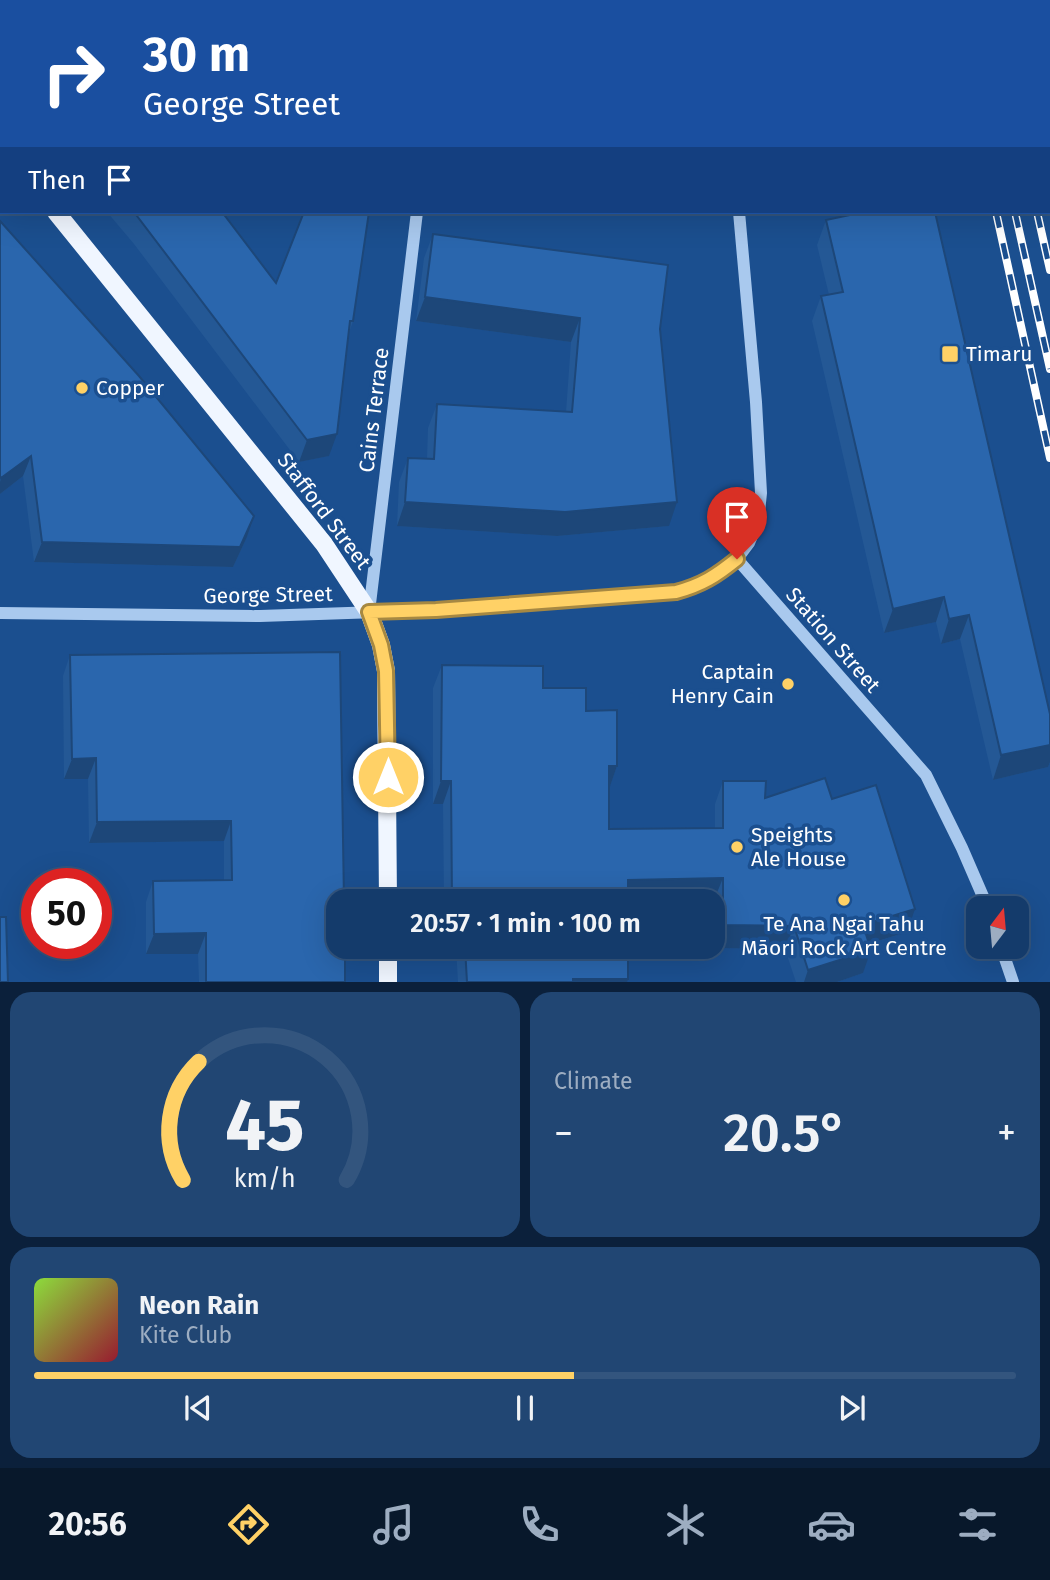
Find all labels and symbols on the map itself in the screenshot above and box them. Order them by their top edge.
place label: Timaru [966,341,1033,367]
marker: Timaru [940,344,960,364]
street label: Cains Terrace [353,346,395,474]
place label: Copper [96,375,164,401]
marker: Copper [74,380,90,396]
street label: Stafford Street [272,448,376,575]
pin [707,487,767,559]
street label: George Street [203,581,333,609]
street label: Station Street [780,582,886,698]
place label: Captain Henry Cain [671,659,774,709]
marker: Captain Henry Cain [780,676,796,692]
position arrow [351,740,425,814]
place label: Speights Ale House [751,822,846,872]
marker: Speights Ale House [729,839,745,855]
speed limit sign: 50 [21,868,112,959]
marker: Te Ana Ngai Tahu Māori Rock Art Centre [836,892,852,908]
north arrow [966,896,1029,959]
place label: Te Ana Ngai Tahu Māori Rock Art Centre [741,911,947,961]

